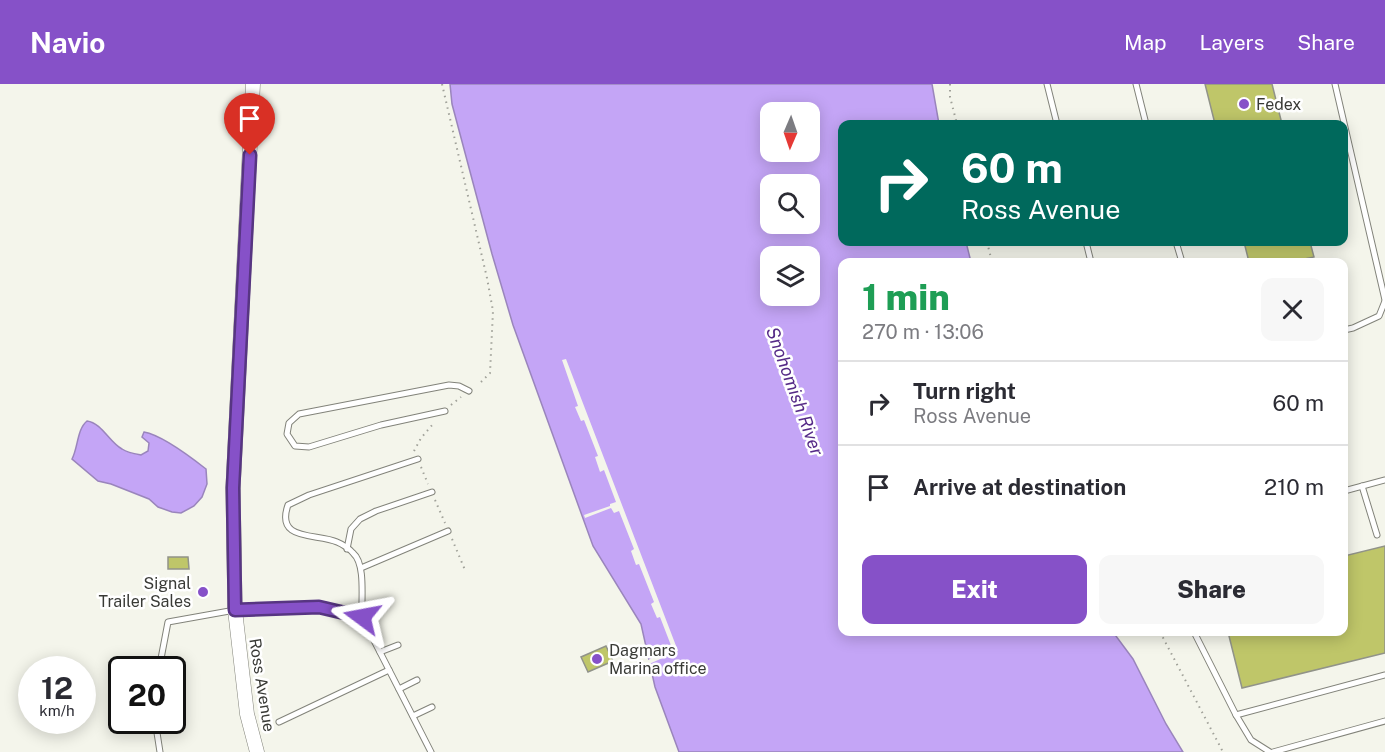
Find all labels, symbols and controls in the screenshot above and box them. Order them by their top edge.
text: Navio [30,26,105,59]
text: Map [1124,30,1167,55]
text: Layers [1200,30,1264,55]
text: Share [1297,30,1355,55]
pin [224,93,275,155]
place label: Fedex [1256,95,1301,114]
marker: Fedex [1237,97,1251,111]
icon: arrive [233,102,266,135]
north arrow [760,102,820,162]
map controls [760,102,820,306]
text: 60 m [961,143,1063,192]
icon: right [862,144,940,222]
button: search [760,174,820,234]
text: Ross Avenue [961,193,1120,225]
button: layers [760,246,820,306]
text: 1 min [862,276,950,318]
button: close [1261,278,1324,341]
text: 270 m · 13:06 [862,320,984,344]
water label: Snohomish River [762,324,828,458]
text: Turn right [913,378,1016,404]
icon: right [862,387,895,420]
text: 60 m [1273,390,1324,416]
text: Ross Avenue [913,404,1031,428]
icon: arrive [862,471,895,504]
text: Arrive at destination [913,474,1126,500]
text: 210 m [1264,474,1324,500]
button: Exit [862,555,1087,624]
button: Share [1099,555,1324,624]
place label: Signal Trailer Sales [98,574,191,611]
marker: Signal Trailer Sales [196,585,210,599]
position arrow [330,585,394,649]
street label: Ross Avenue [245,637,279,733]
place label: Dagmars Marina office [609,641,707,678]
marker: Dagmars Marina office [590,652,604,666]
speed limit sign: 20 [108,656,186,734]
text: 12 [41,670,73,706]
text: km/h [39,702,75,719]

